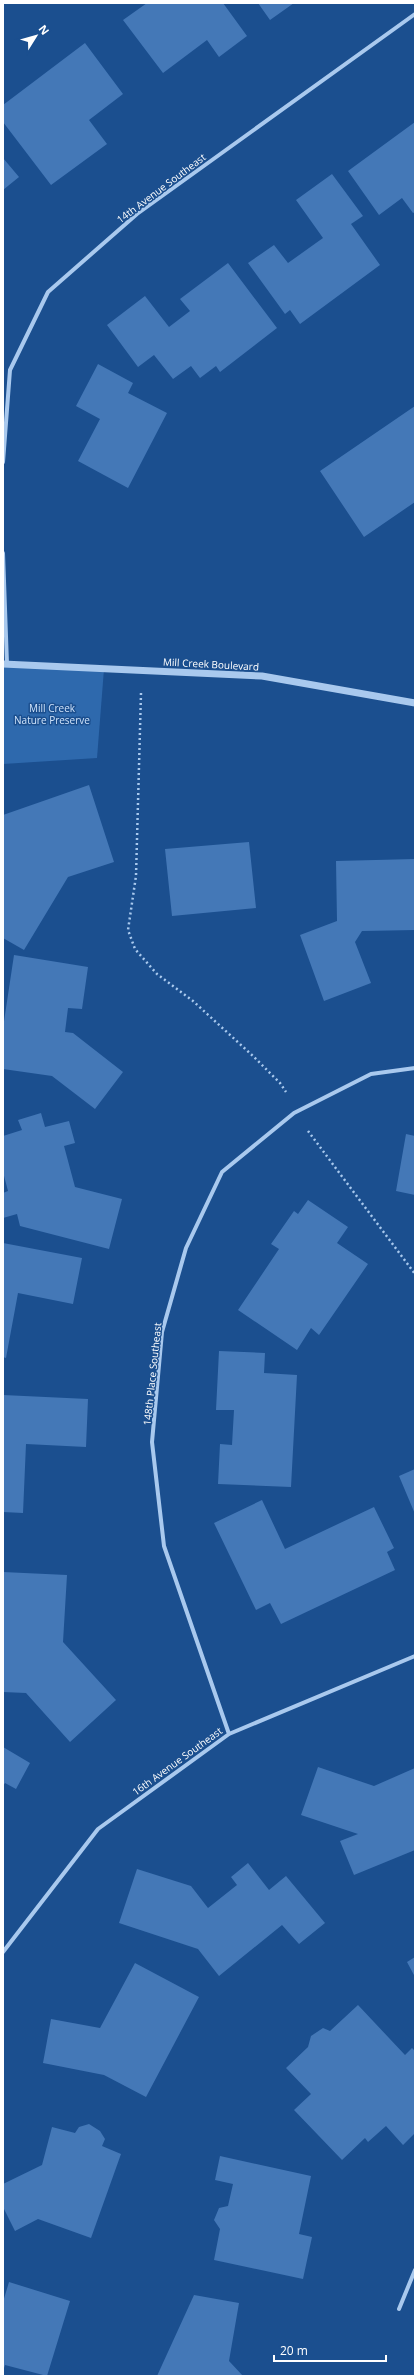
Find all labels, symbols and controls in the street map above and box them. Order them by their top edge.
north arrow [16,16,56,56]
text: N [36,22,53,38]
street label: 14th Avenue Southeast [114,150,209,226]
street label: Mill Creek Boulevard [163,654,259,674]
park label: Mill Creek Nature Preserve [14,701,90,727]
street label: 148th Place Southeast [140,1321,164,1426]
street label: 16th Avenue Southeast [129,1723,225,1798]
scale bar [274,2337,386,2363]
text: 20 m [280,2342,308,2359]

